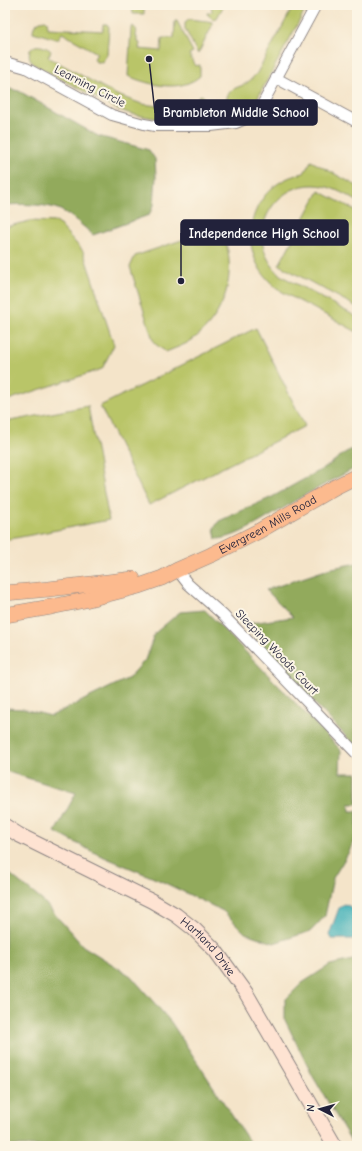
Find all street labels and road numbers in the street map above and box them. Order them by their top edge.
street label: Learning Circle [52,62,128,110]
street label: Evergreen Mills Road [217,492,319,557]
street label: Sleeping Woods Court [233,606,322,698]
street label: Hartland Drive [178,914,238,978]

